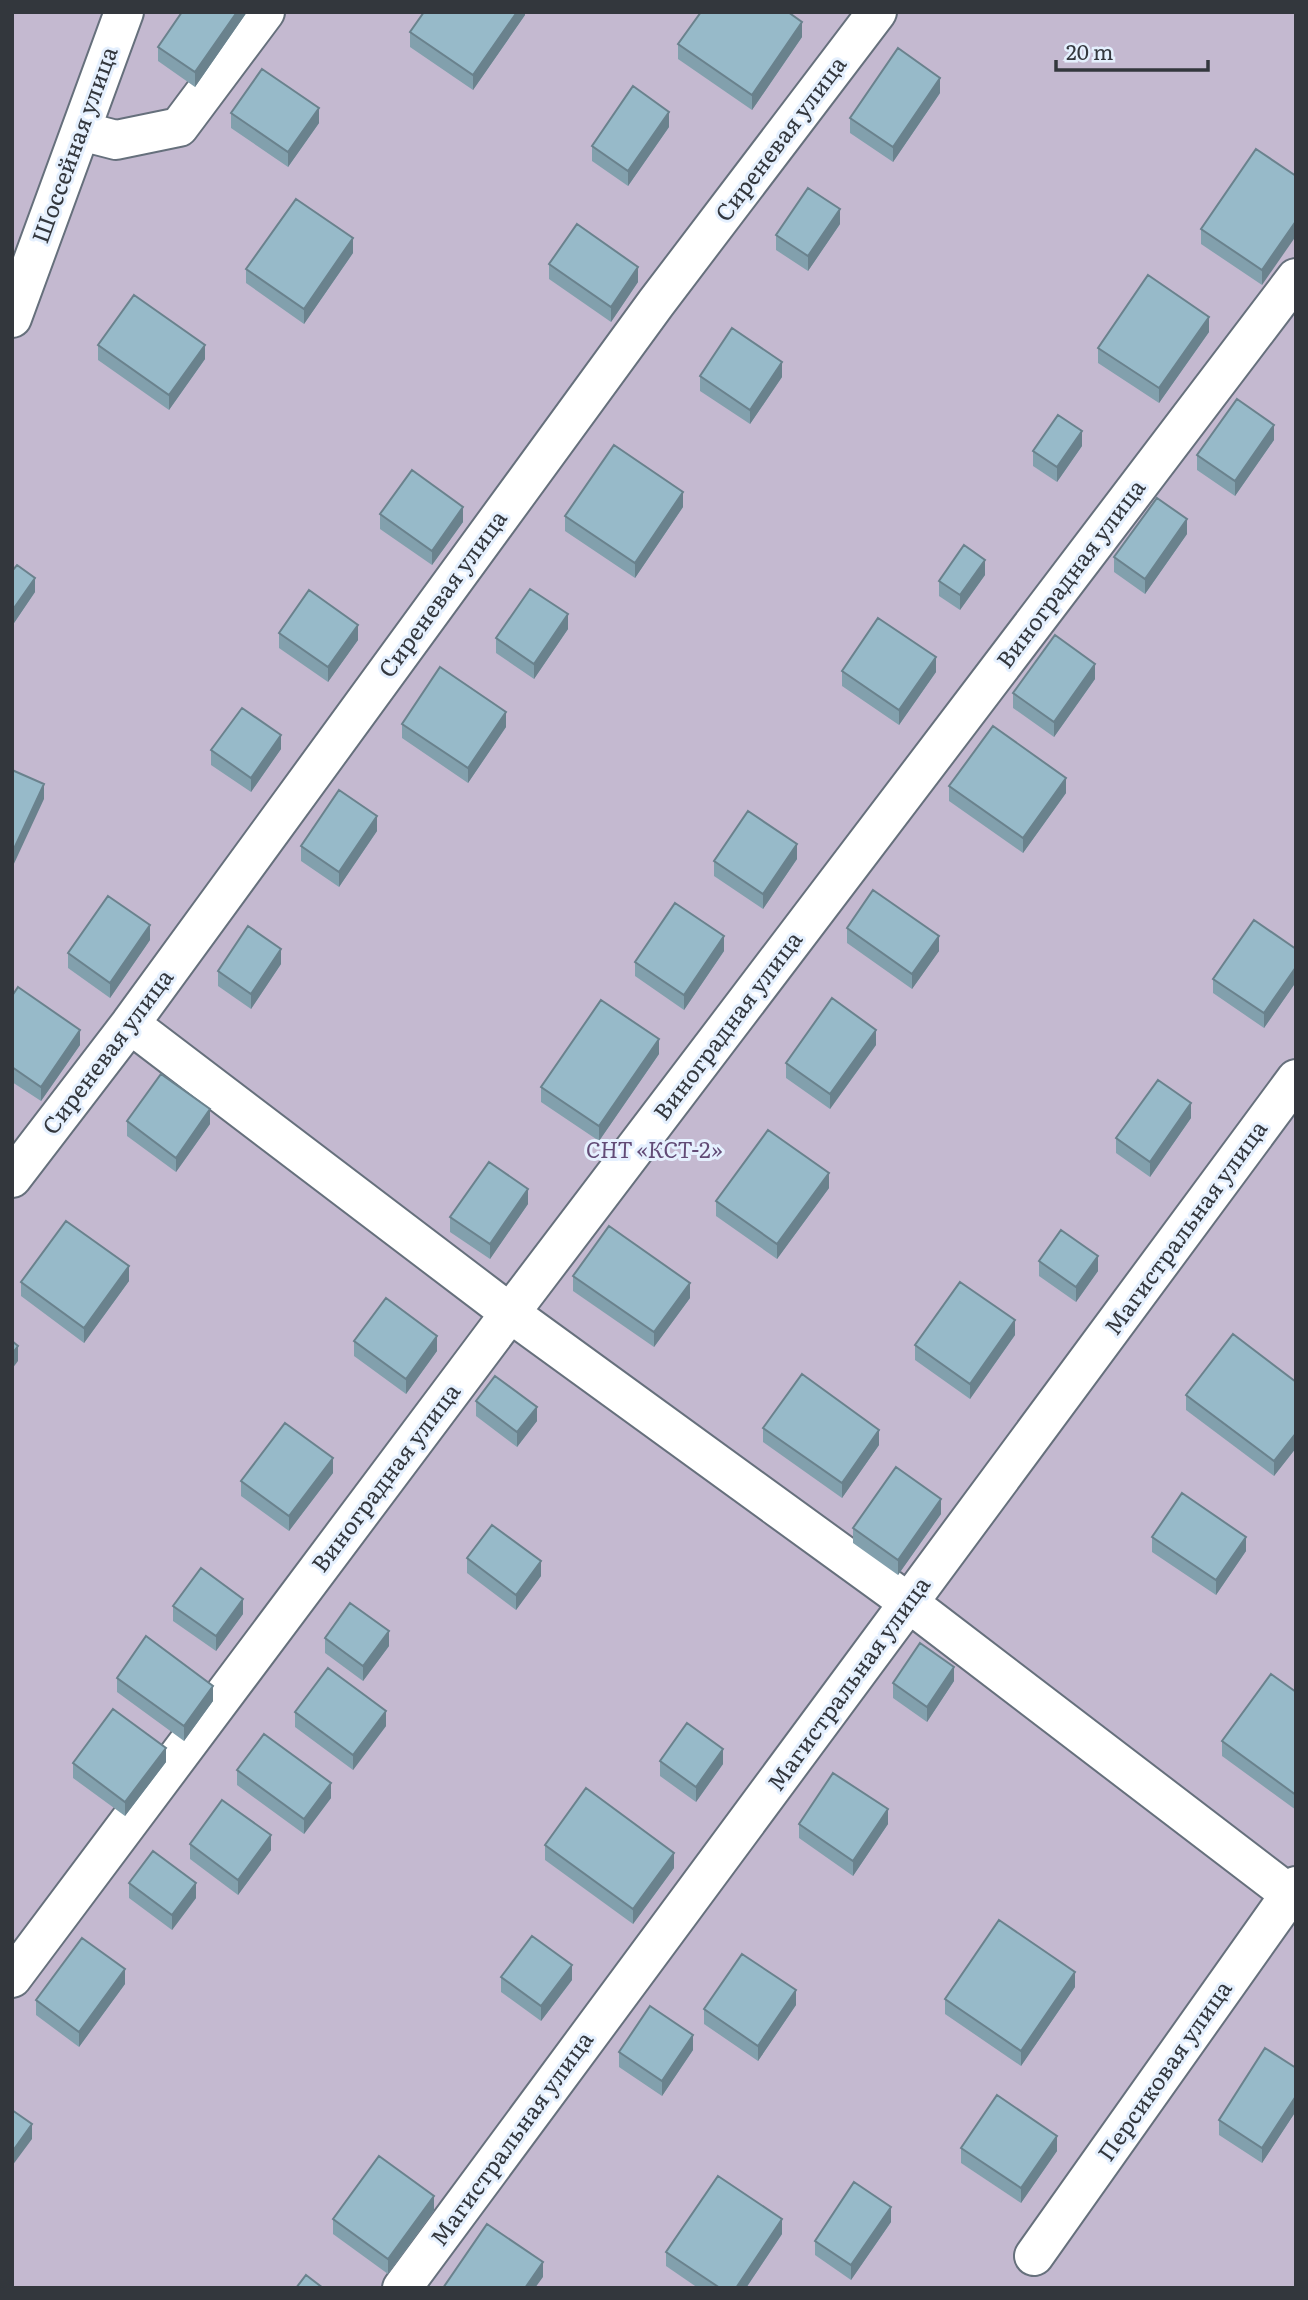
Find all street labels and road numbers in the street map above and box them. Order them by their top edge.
street label: Шоссейная улица [22,41,125,247]
street label: Сиреневая улица [706,47,853,228]
street label: Виноградная улица [987,471,1152,675]
street label: Сиреневая улица [369,502,514,684]
street label: Виноградная улица [644,923,809,1127]
street label: Сиреневая улица [33,960,180,1141]
street label: Магистральная улица [1095,1112,1274,1341]
street label: Виноградная улица [302,1375,467,1579]
street label: Магистральная улица [758,1568,937,1797]
street label: Персиковая улица [1088,1972,1239,2167]
street label: Магистральная улица [421,2023,600,2252]

